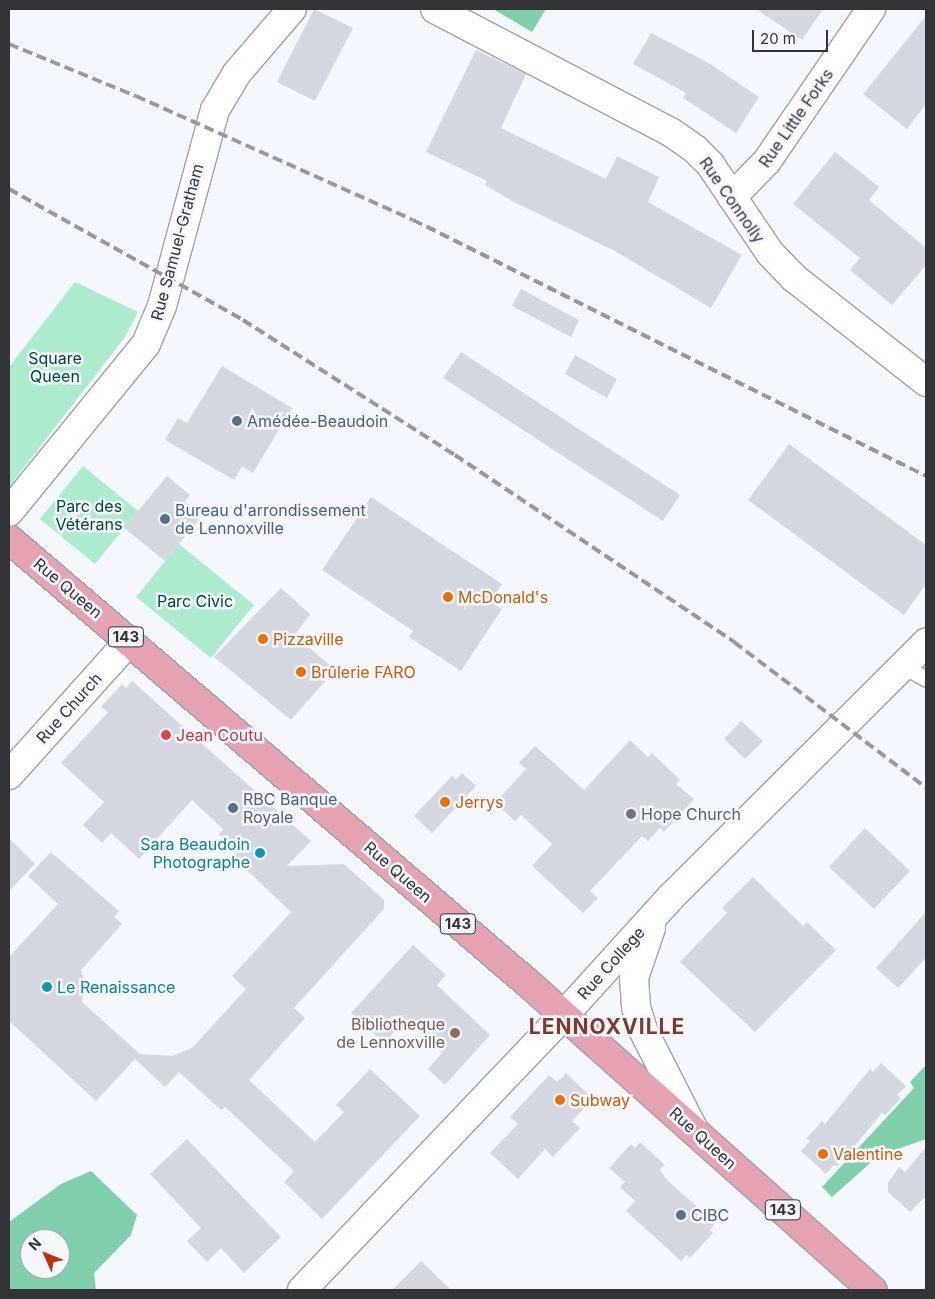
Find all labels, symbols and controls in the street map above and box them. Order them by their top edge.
scale bar [755,20,831,52]
text: 20 m [760,29,796,48]
street label: Rue Little Forks [755,65,837,171]
street label: Rue Connolly [695,153,769,247]
street label: Rue Samuel-Gratham [147,162,207,322]
park label: Square Queen [28,348,82,386]
place label: Amédée-Beaudoin [247,411,388,431]
marker: Amédée-Beaudoin [231,415,243,427]
park label: Parc des Vétérans [56,496,122,534]
place label: Bureau d'arrondissement de Lennoxville [175,500,366,538]
marker: Bureau d'arrondissement de Lennoxville [159,513,171,525]
street label: Rue Queen [30,554,106,622]
place label: McDonald's [458,587,548,607]
park label: Parc Civic [157,591,233,611]
marker: McDonald's [442,591,454,603]
road number: 143 [107,624,145,650]
place label: Pizzaville [273,629,343,649]
marker: Pizzaville [257,633,269,645]
place label: Brûlerie FARO [311,662,416,682]
marker: Brûlerie FARO [295,666,307,678]
street label: Rue Church [32,669,106,747]
place label: Jean Coutu [176,725,263,745]
marker: Jean Coutu [160,729,172,741]
place label: RBC Banque Royale [243,789,337,827]
place label: Jerrys [455,792,503,812]
marker: Jerrys [439,796,451,808]
marker: RBC Banque Royale [227,802,239,814]
place label: Hope Church [641,804,741,824]
marker: Hope Church [625,808,637,820]
place label: Sara Beaudoin Photographe [140,834,250,872]
street label: Rue Queen [360,837,436,907]
marker: Sara Beaudoin Photographe [254,847,266,859]
road number: 143 [439,912,477,936]
street label: Rue College [573,923,649,1003]
place label: Le Renaissance [57,977,175,997]
marker: Le Renaissance [41,981,53,993]
place label: Bibliotheque de Lennoxville [336,1014,445,1052]
district label: LENNOXVILLE [527,1014,687,1040]
marker: Bibliotheque de Lennoxville [449,1027,461,1039]
place label: Subway [570,1090,630,1110]
marker: Subway [554,1094,566,1106]
street label: Rue Queen [666,1103,740,1173]
place label: Valentine [833,1144,903,1164]
marker: Valentine [817,1148,829,1160]
road number: 143 [764,1198,802,1222]
place label: CIBC [691,1205,729,1225]
marker: CIBC [675,1209,687,1221]
north arrow [20,1229,70,1279]
text: N [25,1234,44,1254]

